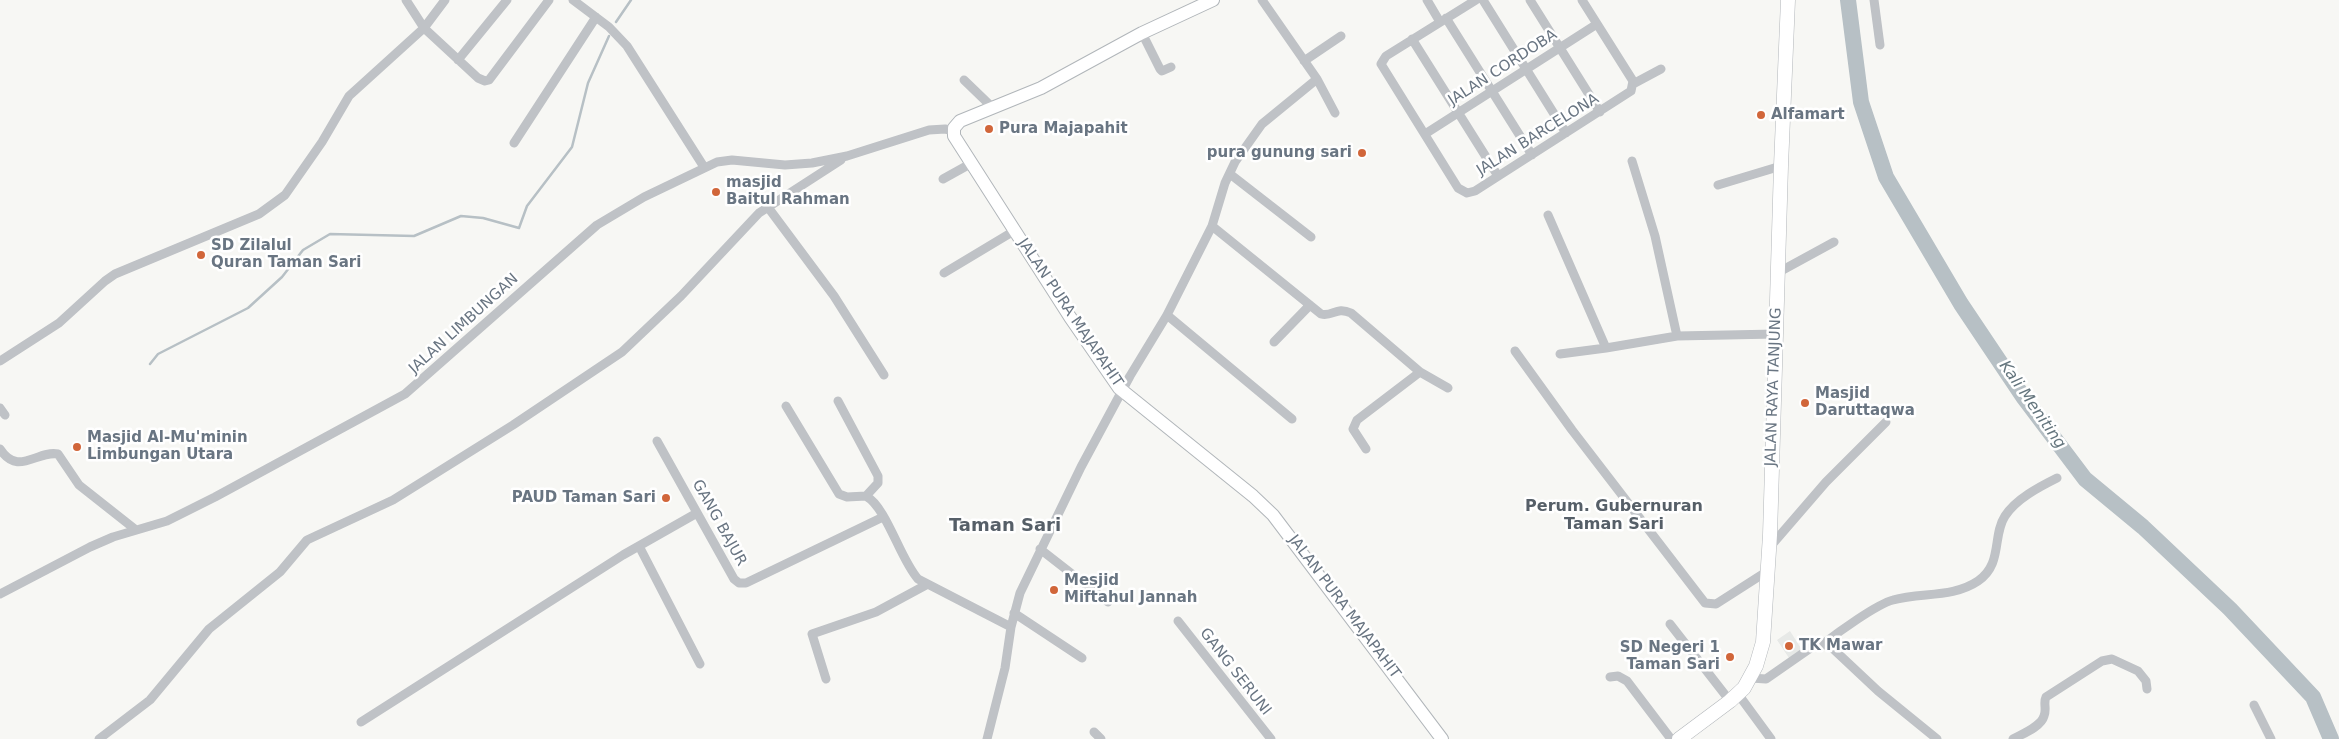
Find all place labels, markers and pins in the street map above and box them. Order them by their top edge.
place label: Alfamart [1771,106,1845,124]
marker: Alfamart [1755,109,1767,121]
place label: Pura Majapahit [999,120,1128,138]
marker: Pura Majapahit [983,123,995,135]
place label: pura gunung sari [1207,144,1352,162]
marker: pura gunung sari [1356,147,1368,159]
place label: masjid Baitul Rahman [726,174,850,209]
marker: masjid Baitul Rahman [710,186,722,198]
place label: SD Zilalul Quran Taman Sari [211,237,361,272]
marker: SD Zilalul Quran Taman Sari [195,249,207,261]
place label: Masjid Daruttaqwa [1815,385,1915,420]
marker: Masjid Daruttaqwa [1799,397,1811,409]
place label: Masjid Al-Mu'minin Limbungan Utara [87,429,248,464]
marker: Masjid Al-Mu'minin Limbungan Utara [71,441,83,453]
place label: PAUD Taman Sari [512,489,656,507]
marker: PAUD Taman Sari [660,492,672,504]
place label: Mesjid Miftahul Jannah [1064,572,1197,607]
marker: Mesjid Miftahul Jannah [1048,584,1060,596]
place label: TK Mawar [1799,637,1883,655]
place label: SD Negeri 1 Taman Sari [1620,639,1720,674]
marker: TK Mawar [1783,640,1795,652]
marker: SD Negeri 1 Taman Sari [1724,651,1736,663]

